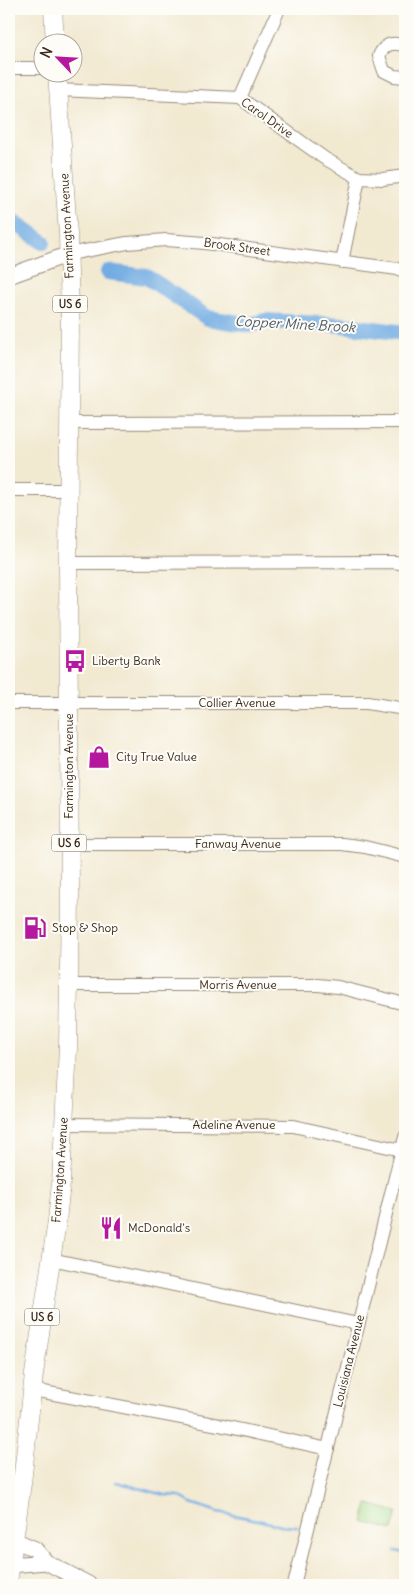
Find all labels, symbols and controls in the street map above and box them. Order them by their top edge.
north arrow [32,32,82,82]
text: N [36,44,56,61]
street label: Carol Drive [238,94,296,141]
street label: Farmington Avenue [56,173,77,279]
street label: Brook Street [203,234,271,259]
road number: US 6 [52,296,88,312]
water label: Copper Mine Brook [234,312,357,336]
bus stop icon: Liberty Bank [62,648,88,674]
place label: Liberty Bank [92,653,161,668]
street label: Collier Avenue [198,695,276,710]
street label: Farmington Avenue [61,713,76,819]
shop icon: City True Value [86,744,112,770]
place label: City True Value [116,749,197,764]
road number: US 6 [52,834,86,851]
street label: Fanway Avenue [195,836,281,851]
fuel station icon: Stop & Shop [22,915,48,941]
place label: Stop & Shop [52,920,118,935]
street label: Morris Avenue [199,977,277,992]
street label: Farmington Avenue [48,1117,71,1223]
street label: Adeline Avenue [192,1117,276,1132]
restaurant icon: McDonald's [98,1215,124,1241]
place label: McDonald's [128,1220,190,1235]
road number: US 6 [24,1308,60,1325]
street label: Louisiana Avenue [330,1313,367,1409]

